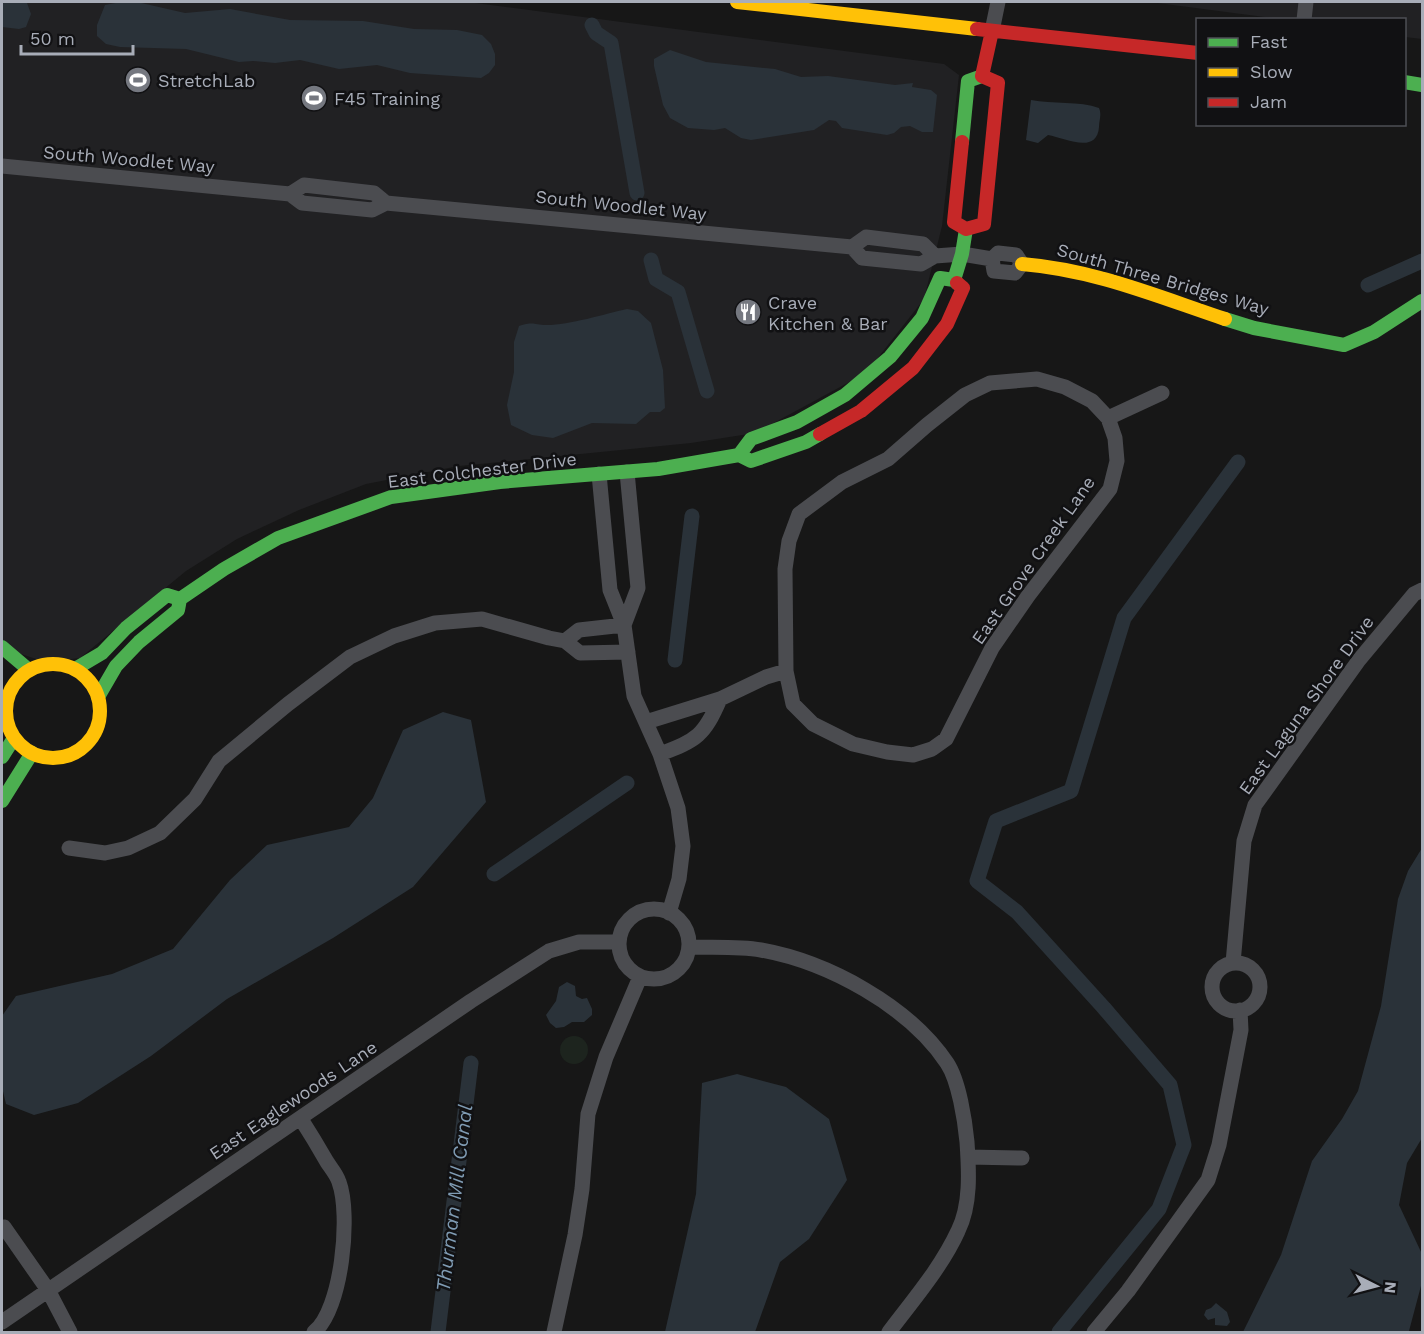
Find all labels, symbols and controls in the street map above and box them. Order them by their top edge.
scale bar [21,18,134,56]
legend [1196,18,1406,126]
text: 50 m [30,28,75,49]
text: Fast [1250,31,1288,52]
text: Slow [1250,61,1293,82]
sports icon: StretchLab [123,65,153,95]
place label: StretchLab [158,70,255,91]
sports icon: F45 Training [299,83,329,113]
place label: F45 Training [334,88,440,109]
text: Jam [1250,91,1287,112]
street label: South Woodlet Way [43,141,216,177]
street label: South Woodlet Way [534,186,708,224]
street label: South Three Bridges Way [1055,239,1272,320]
place label: Crave Kitchen & Bar [768,292,888,334]
restaurant icon: Crave Kitchen & Bar [733,297,763,327]
street label: East Colchester Drive [386,448,578,492]
street label: East Grove Creek Lane [967,472,1099,648]
street label: East Laguna Shore Drive [1234,612,1378,798]
street label: East Eaglewoods Lane [205,1036,381,1164]
water label: Thurman Mill Canal [431,1103,477,1293]
north arrow [1346,1256,1406,1316]
text: N [1380,1281,1400,1294]

